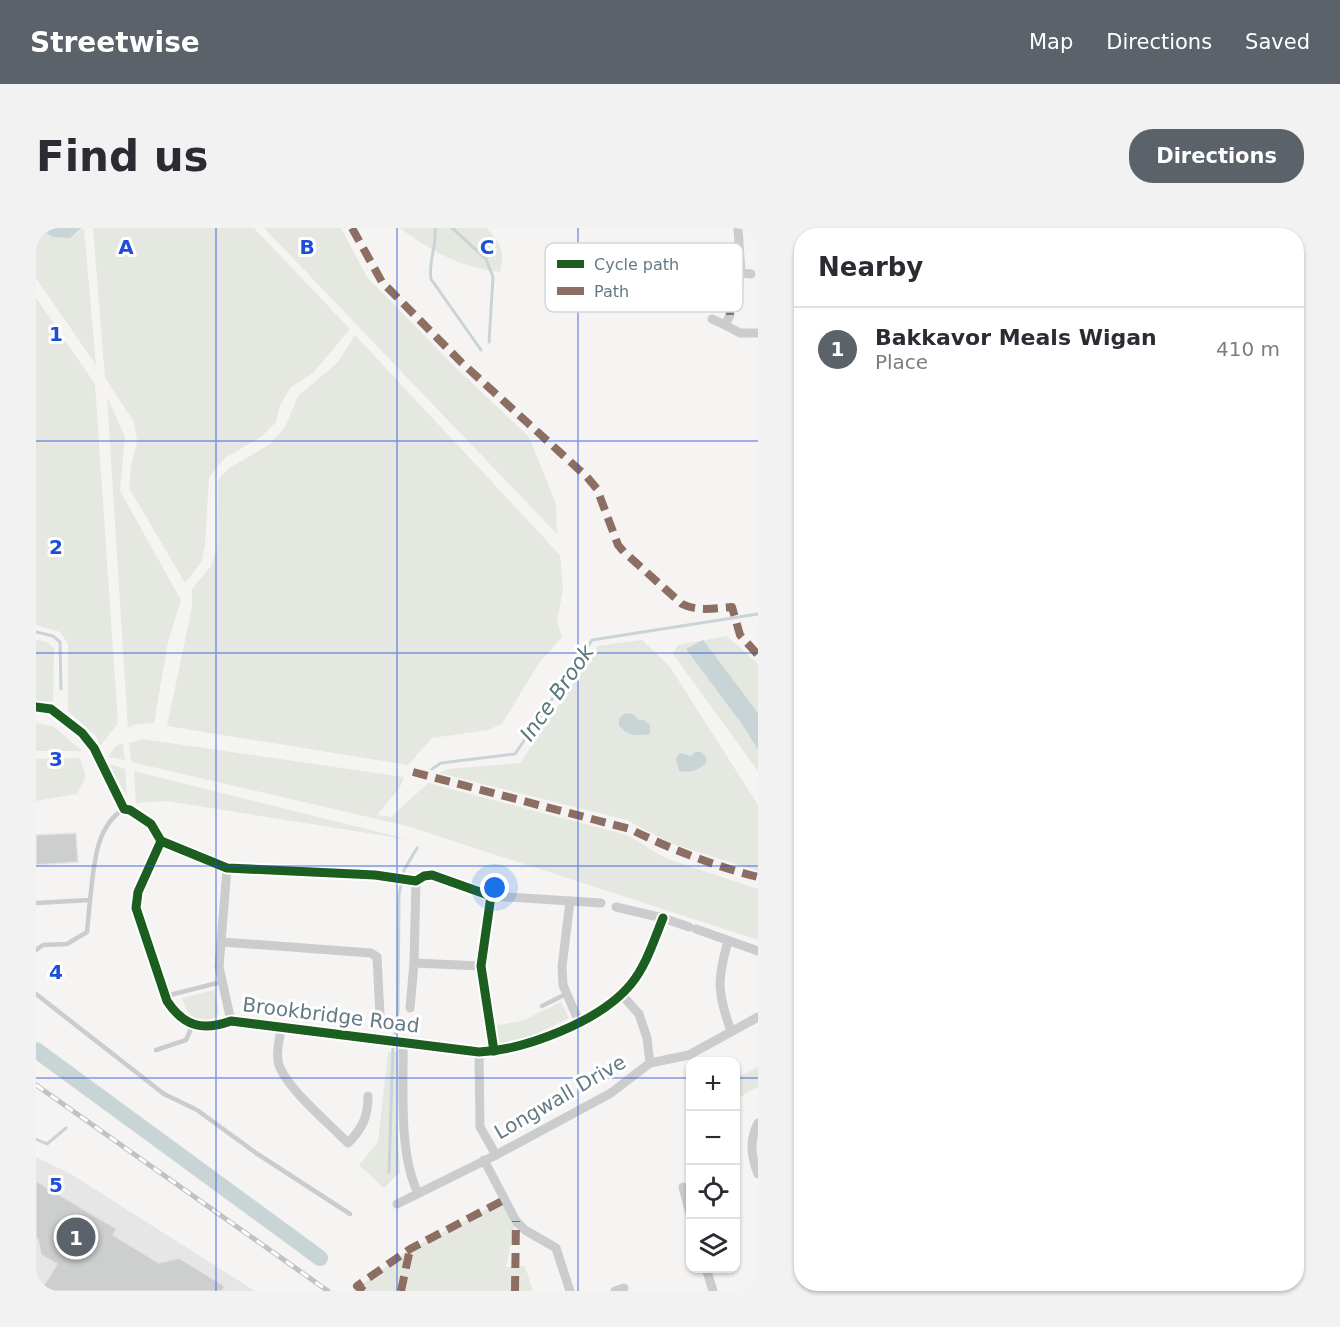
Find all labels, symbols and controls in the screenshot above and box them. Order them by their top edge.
text: Streetwise [30,26,200,59]
text: Map [1029,30,1073,54]
text: Directions [1106,30,1212,54]
text: Saved [1245,30,1310,54]
button: Directions [1129,129,1304,183]
text: Find us [36,132,209,181]
text: A [118,235,134,259]
text: B [299,235,315,259]
text: C [480,235,494,259]
legend [545,243,743,312]
text: Nearby [818,252,923,282]
text: Cycle path [594,255,679,274]
text: Path [594,282,629,301]
text: 1 [49,322,63,346]
text: Bakkavor Meals Wigan [875,325,1157,350]
text: 1 [831,337,844,361]
text: 410 m [1216,337,1280,361]
text: Place [875,350,928,374]
text: 2 [49,535,63,559]
water label: Ince Brook [515,640,599,746]
text: 3 [49,747,63,771]
your location [480,873,509,902]
text: 4 [49,960,63,984]
street label: Brookbridge Road [241,992,421,1038]
street label: Longwall Drive [490,1050,630,1144]
map controls [686,1057,740,1273]
button: + [686,1057,740,1111]
button: − [686,1111,740,1165]
button: locate [686,1165,740,1219]
text: 5 [49,1173,63,1197]
pin: 1 [56,1214,96,1260]
button: layers [686,1219,740,1273]

